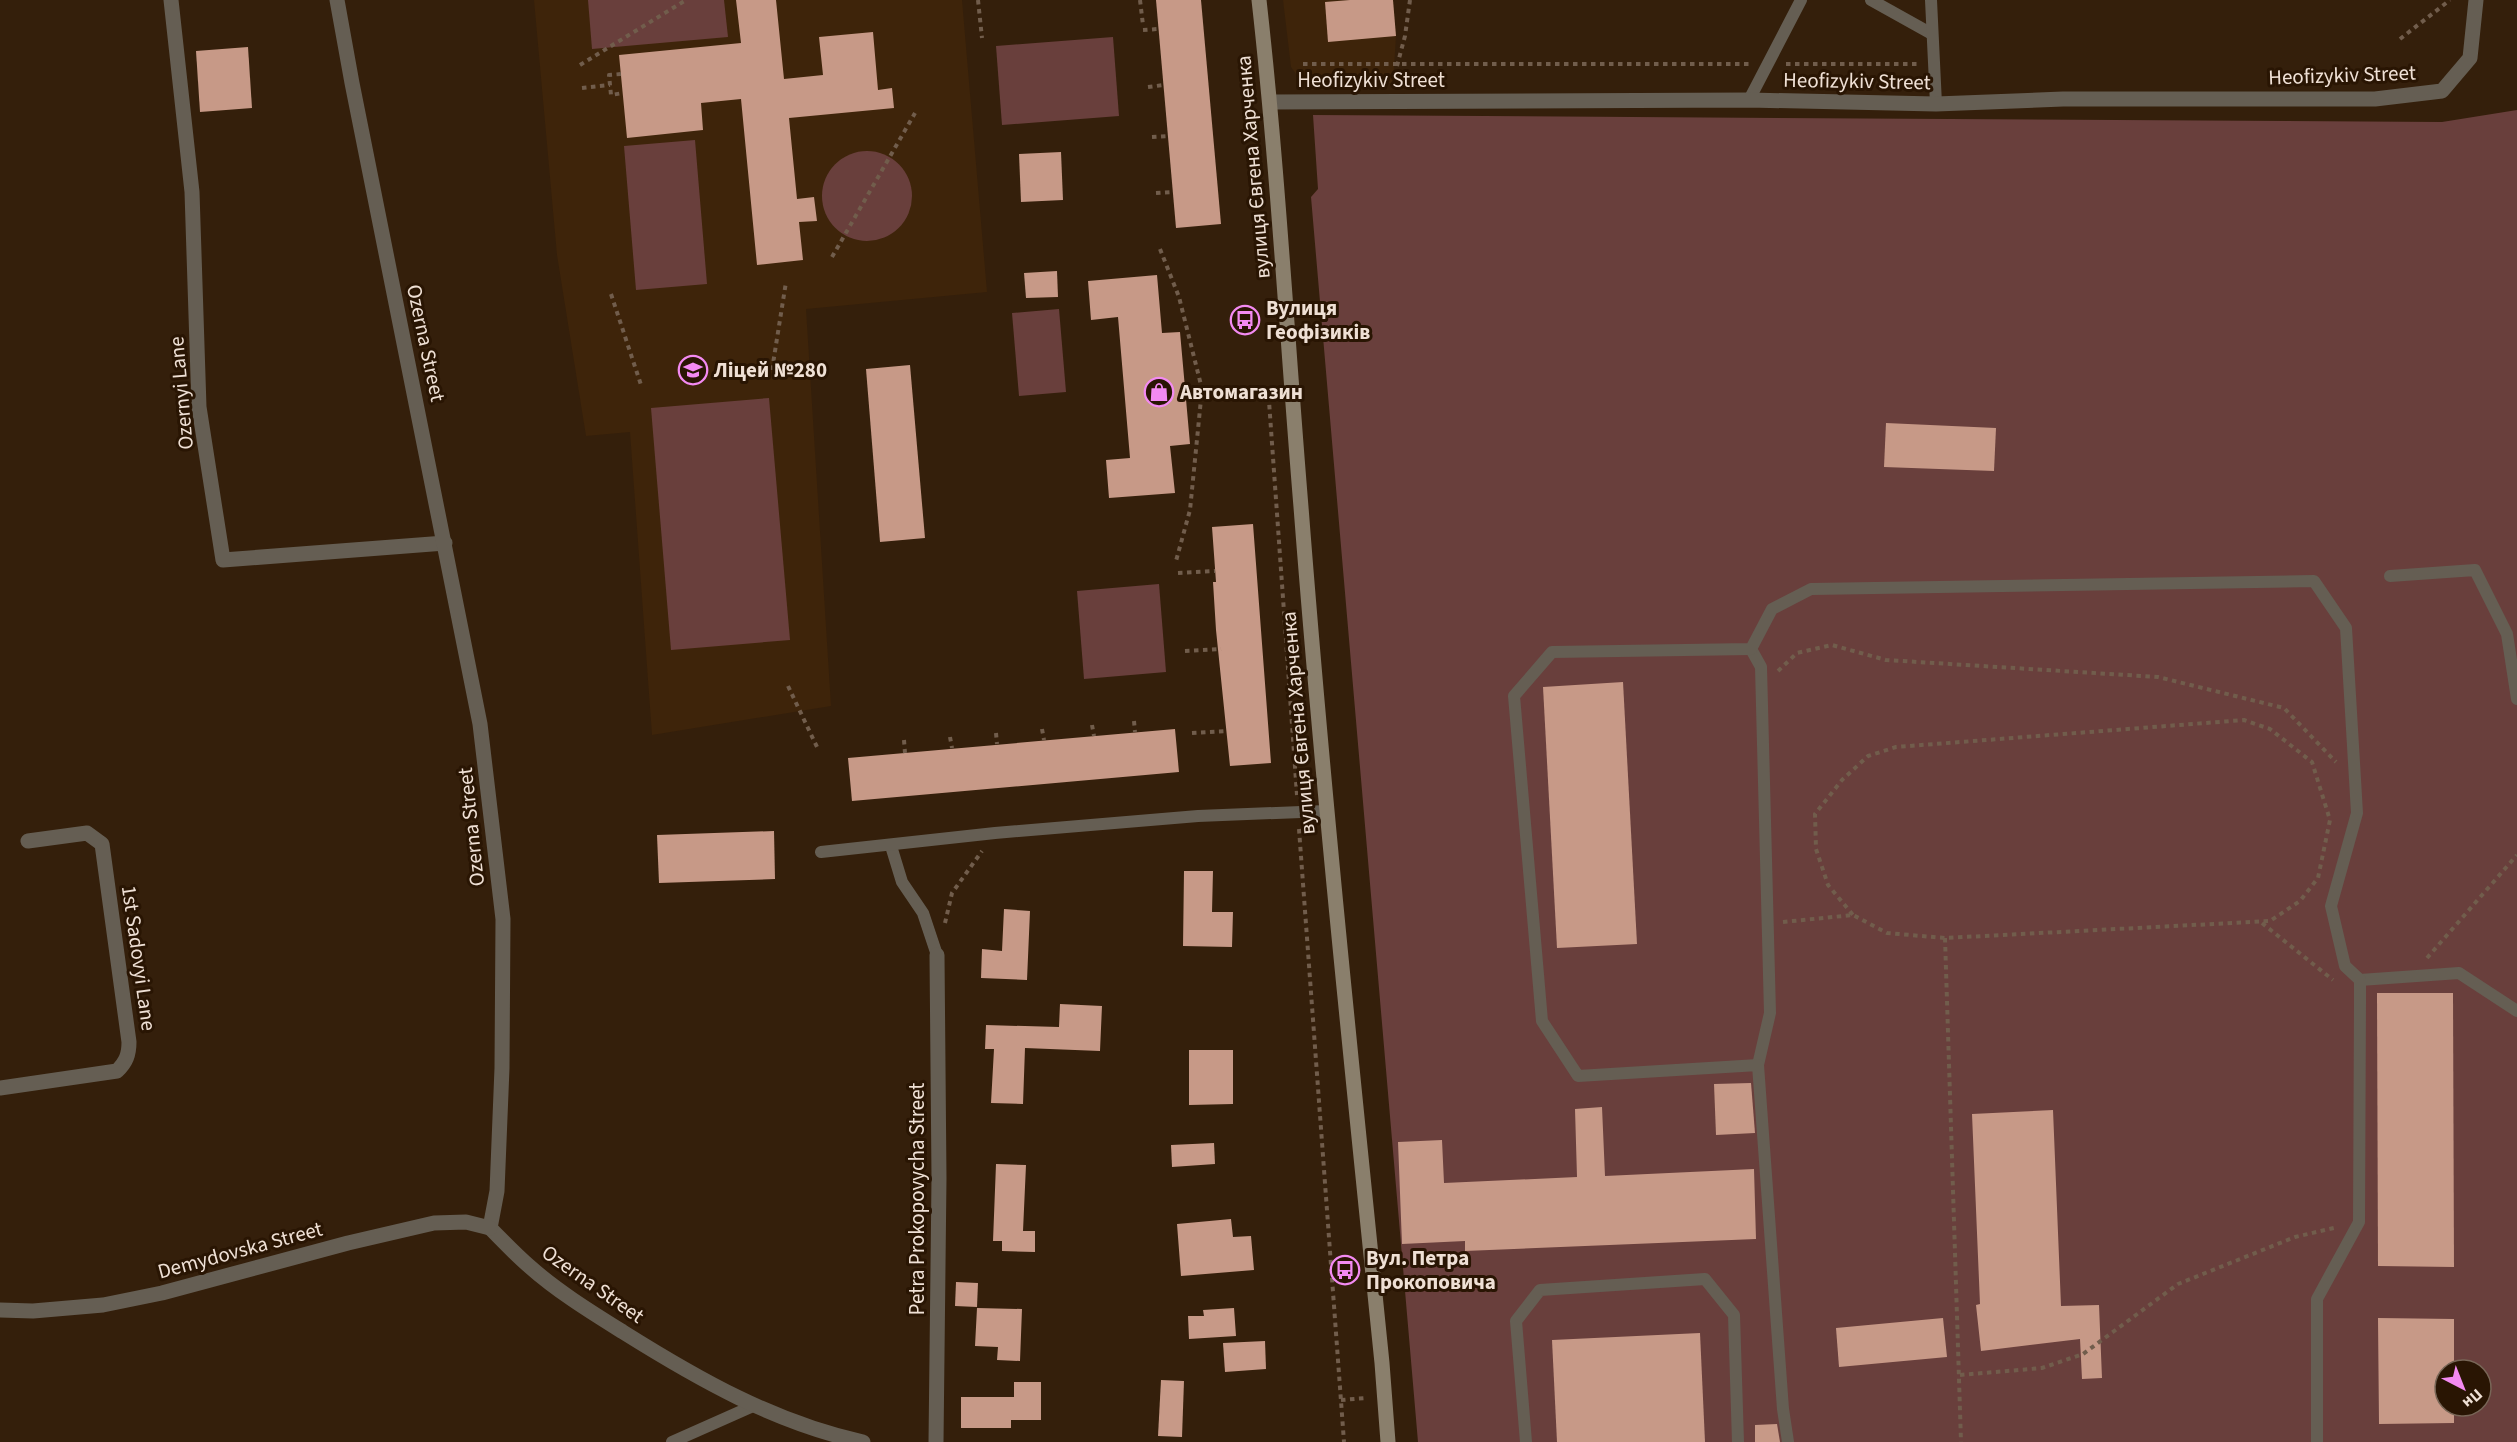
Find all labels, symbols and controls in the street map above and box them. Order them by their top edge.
street label: вулиця Євгена Харченка [1228,54,1278,280]
street label: Heofizykiv Street [2268,57,2416,93]
street label: Heofizykiv Street [1297,65,1445,95]
street label: Heofizykiv Street [1783,65,1931,97]
street label: Ozerna Street [399,282,453,404]
place label: Вулиця Геофізиків [1266,293,1370,347]
bus stop icon: Вулиця Геофізиків [1229,304,1261,336]
street label: Ozernyi Lane [161,335,201,451]
school or university icon: Ліцей №280 [677,354,709,386]
place label: Ліцей №280 [713,355,827,385]
shop icon: Автомагазин [1143,376,1175,408]
place label: Автомагазин [1179,377,1303,407]
street label: вулиця Євгена Харченка [1273,610,1323,836]
street label: Ozerna Street [450,766,492,888]
street label: 1st Sadovyi Lane [114,883,164,1033]
street label: Petra Prokopovycha Street [902,1083,932,1315]
street label: Demydovska Street [154,1214,326,1286]
street label: Ozerna Street [536,1238,650,1330]
place label: Вул. Петра Прокоповича [1366,1243,1496,1297]
bus stop icon: Вул. Петра Прокоповича [1329,1254,1361,1286]
north arrow [2433,1358,2493,1418]
text: Пн [2458,1384,2487,1413]

